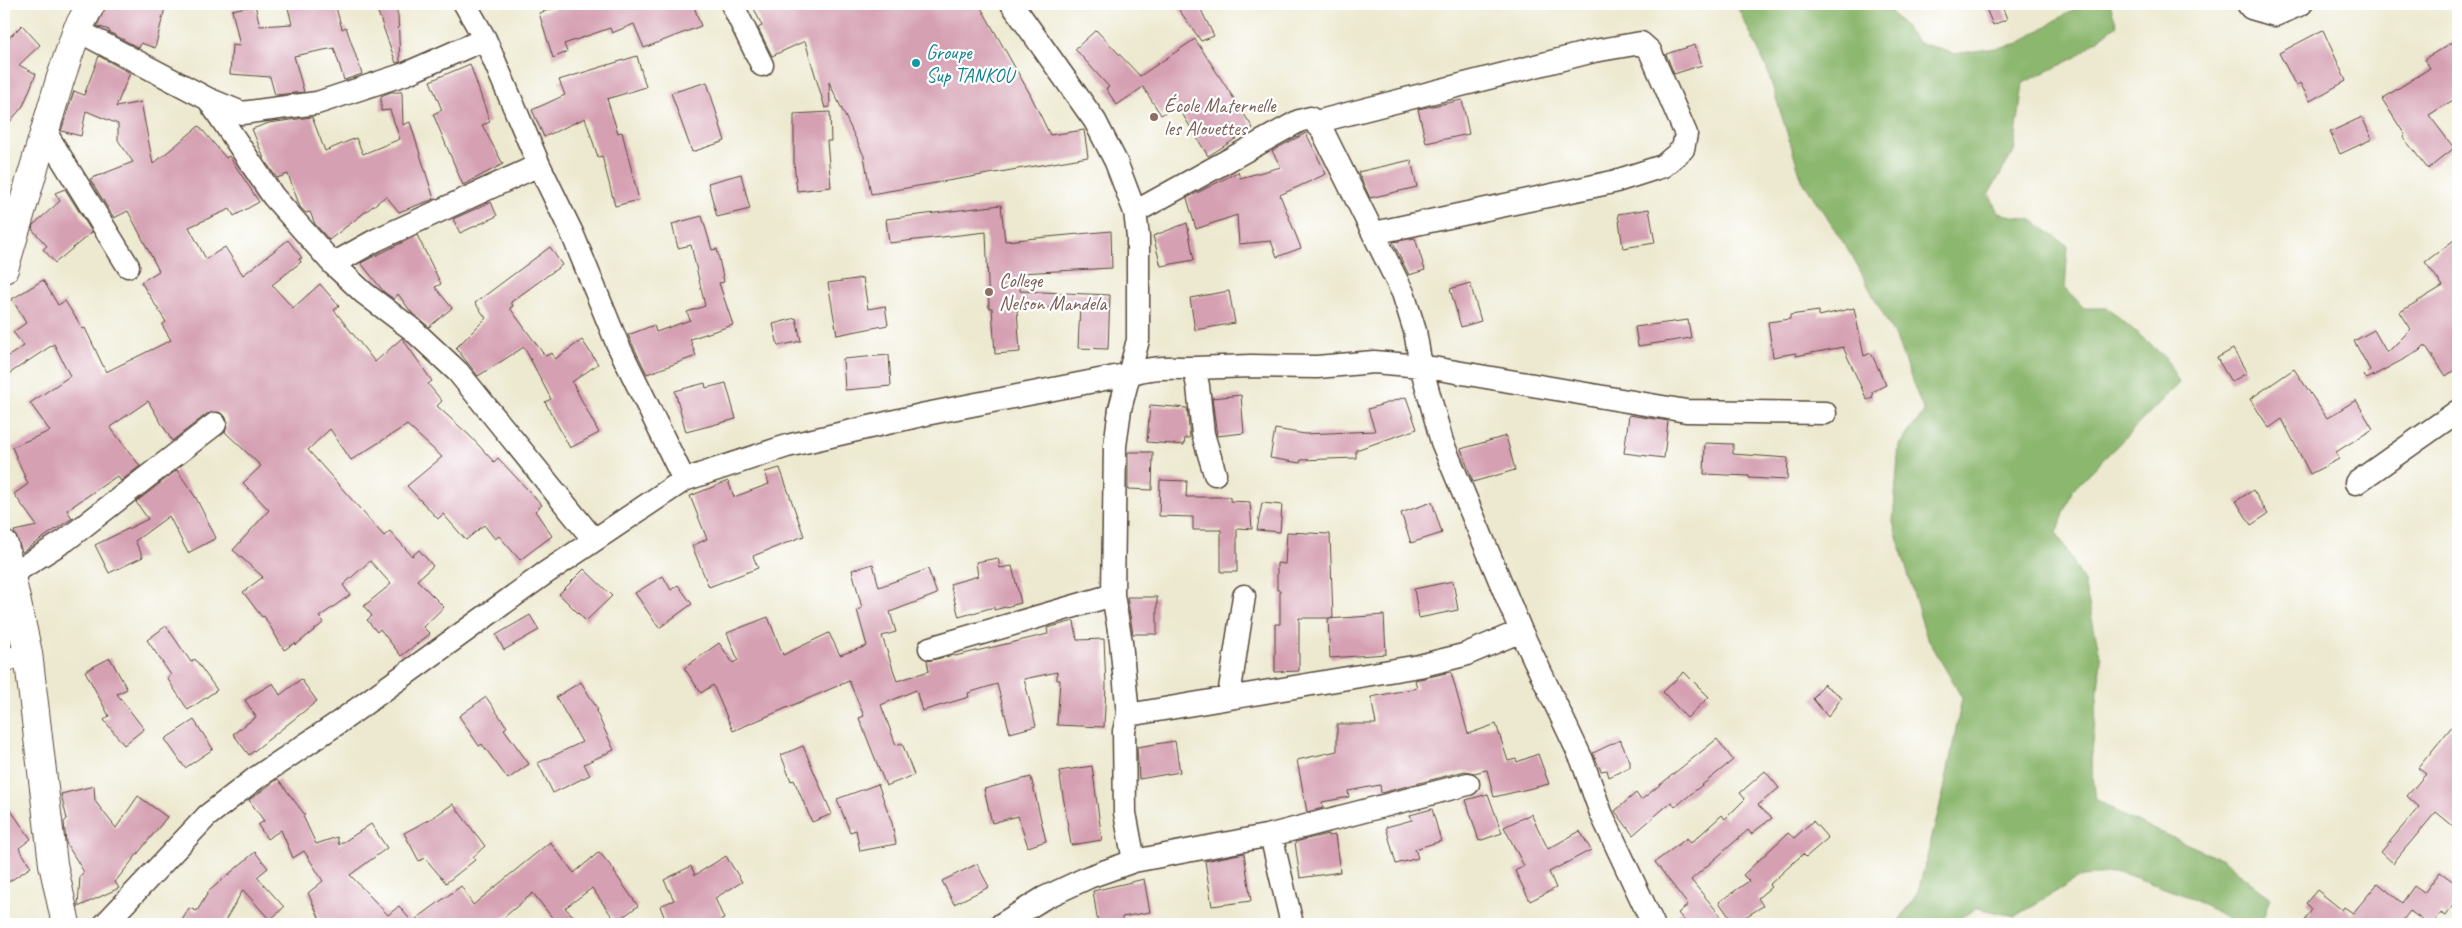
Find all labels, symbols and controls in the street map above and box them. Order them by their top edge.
place label: Groupe Sup TANKOU [926,40,1017,88]
marker: Groupe Sup TANKOU [910,57,922,69]
place label: École Maternelle les Alouettes [1164,93,1277,141]
marker: École Maternelle les Alouettes [1148,111,1160,123]
place label: College Nelson Mandela [999,268,1108,316]
marker: College Nelson Mandela [983,286,995,298]

